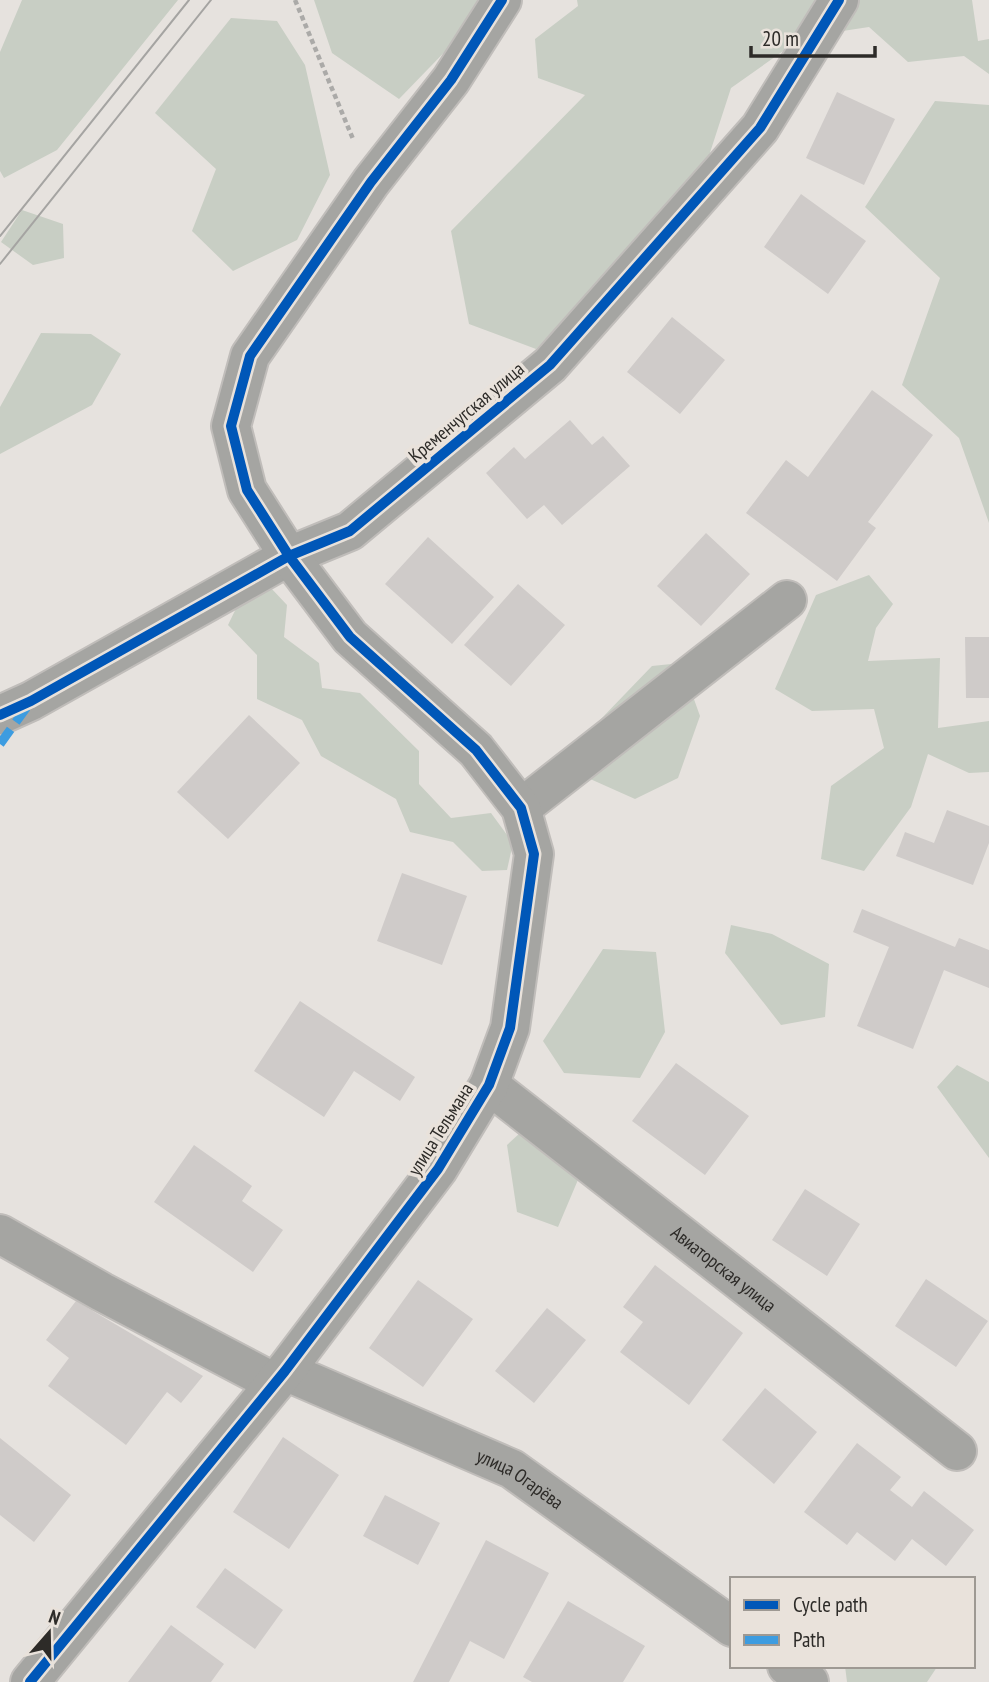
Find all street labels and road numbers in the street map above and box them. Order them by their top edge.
street label: Кременчугская улица [403,357,529,467]
street label: улица Тельмана [402,1078,478,1180]
street label: Авиаторская улица [666,1220,781,1317]
street label: улица Огарёва [473,1443,568,1514]

